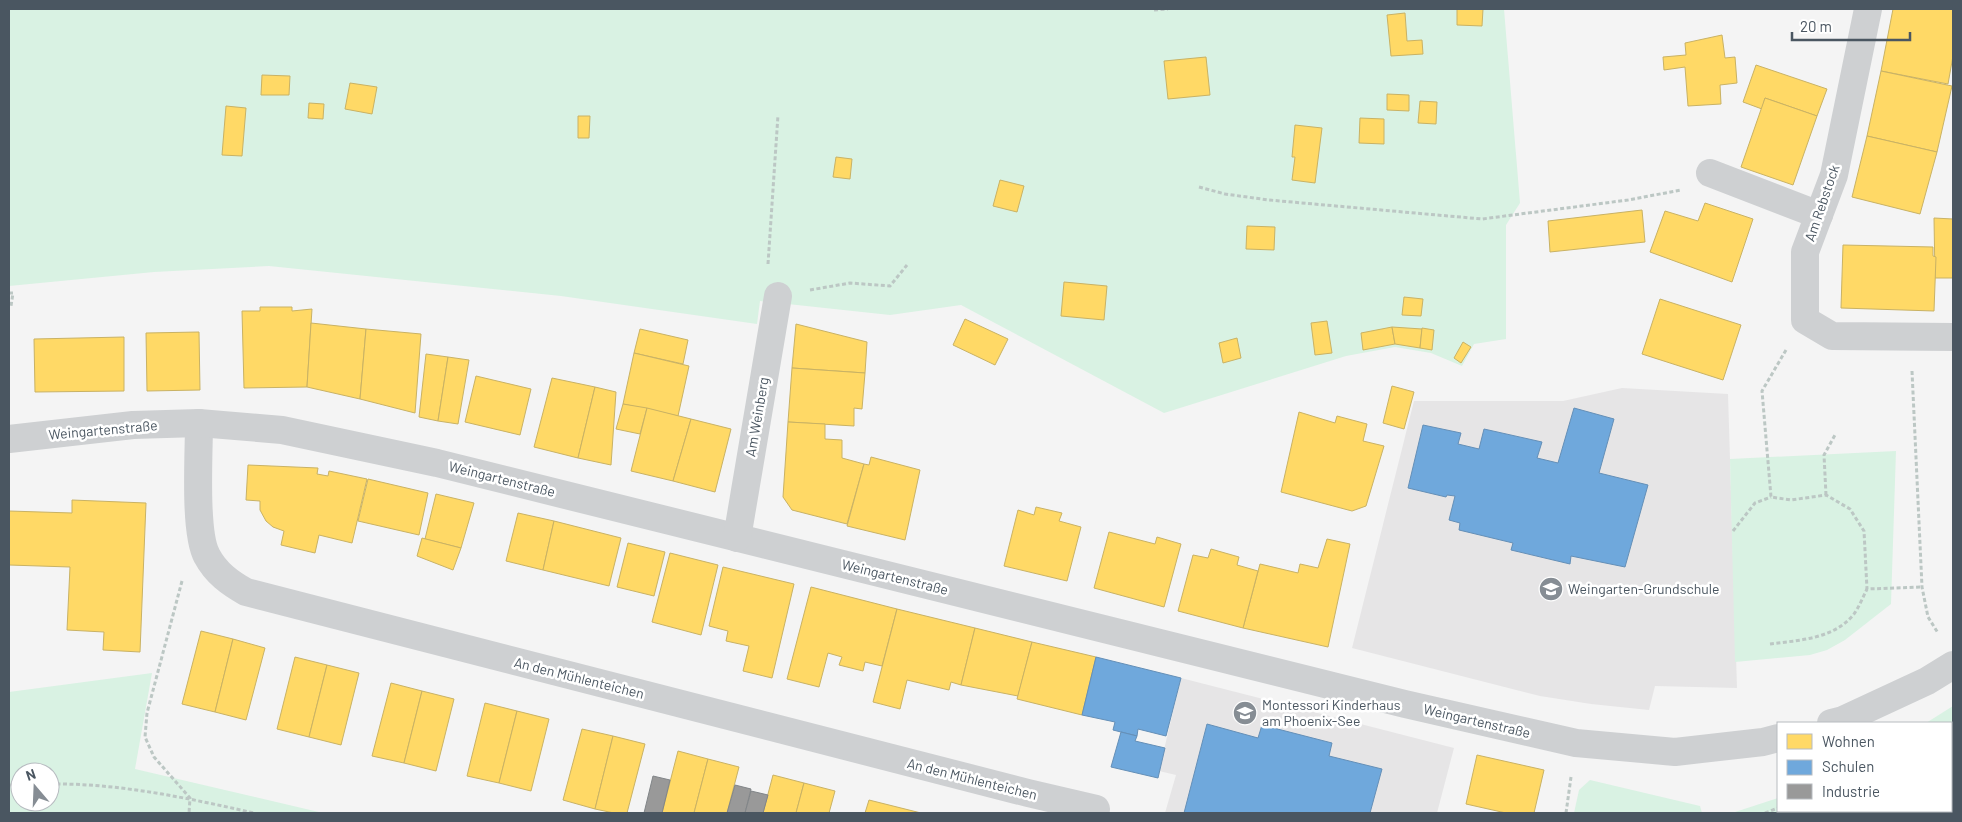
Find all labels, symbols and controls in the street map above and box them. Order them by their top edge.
scale bar [1792,10,1910,42]
text: 20 m [1800,17,1832,35]
street label: Am Rebstock [1800,162,1843,243]
street label: Am Weinberg [741,376,772,458]
street label: Weingartenstraße [48,416,158,443]
street label: Weingartenstraße [447,457,557,500]
street label: Weingartenstraße [840,555,950,598]
school or university icon: Weingarten-Grundschule [1538,576,1564,602]
place label: Weingarten-Grundschule [1568,580,1719,597]
street label: An den Mühlenteichen [512,653,646,702]
place label: Montessori Kinderhaus am Phoenix-See [1262,696,1401,729]
school or university icon: Montessori Kinderhaus am Phoenix-See [1232,700,1258,726]
street label: Weingartenstraße [1422,700,1532,741]
legend [1777,722,1952,812]
text: Wohnen [1822,732,1875,750]
street label: An den Mühlenteichen [905,754,1039,803]
text: Schulen [1822,757,1874,775]
north arrow [10,762,60,812]
text: N [23,765,38,784]
text: Industrie [1822,782,1880,800]

